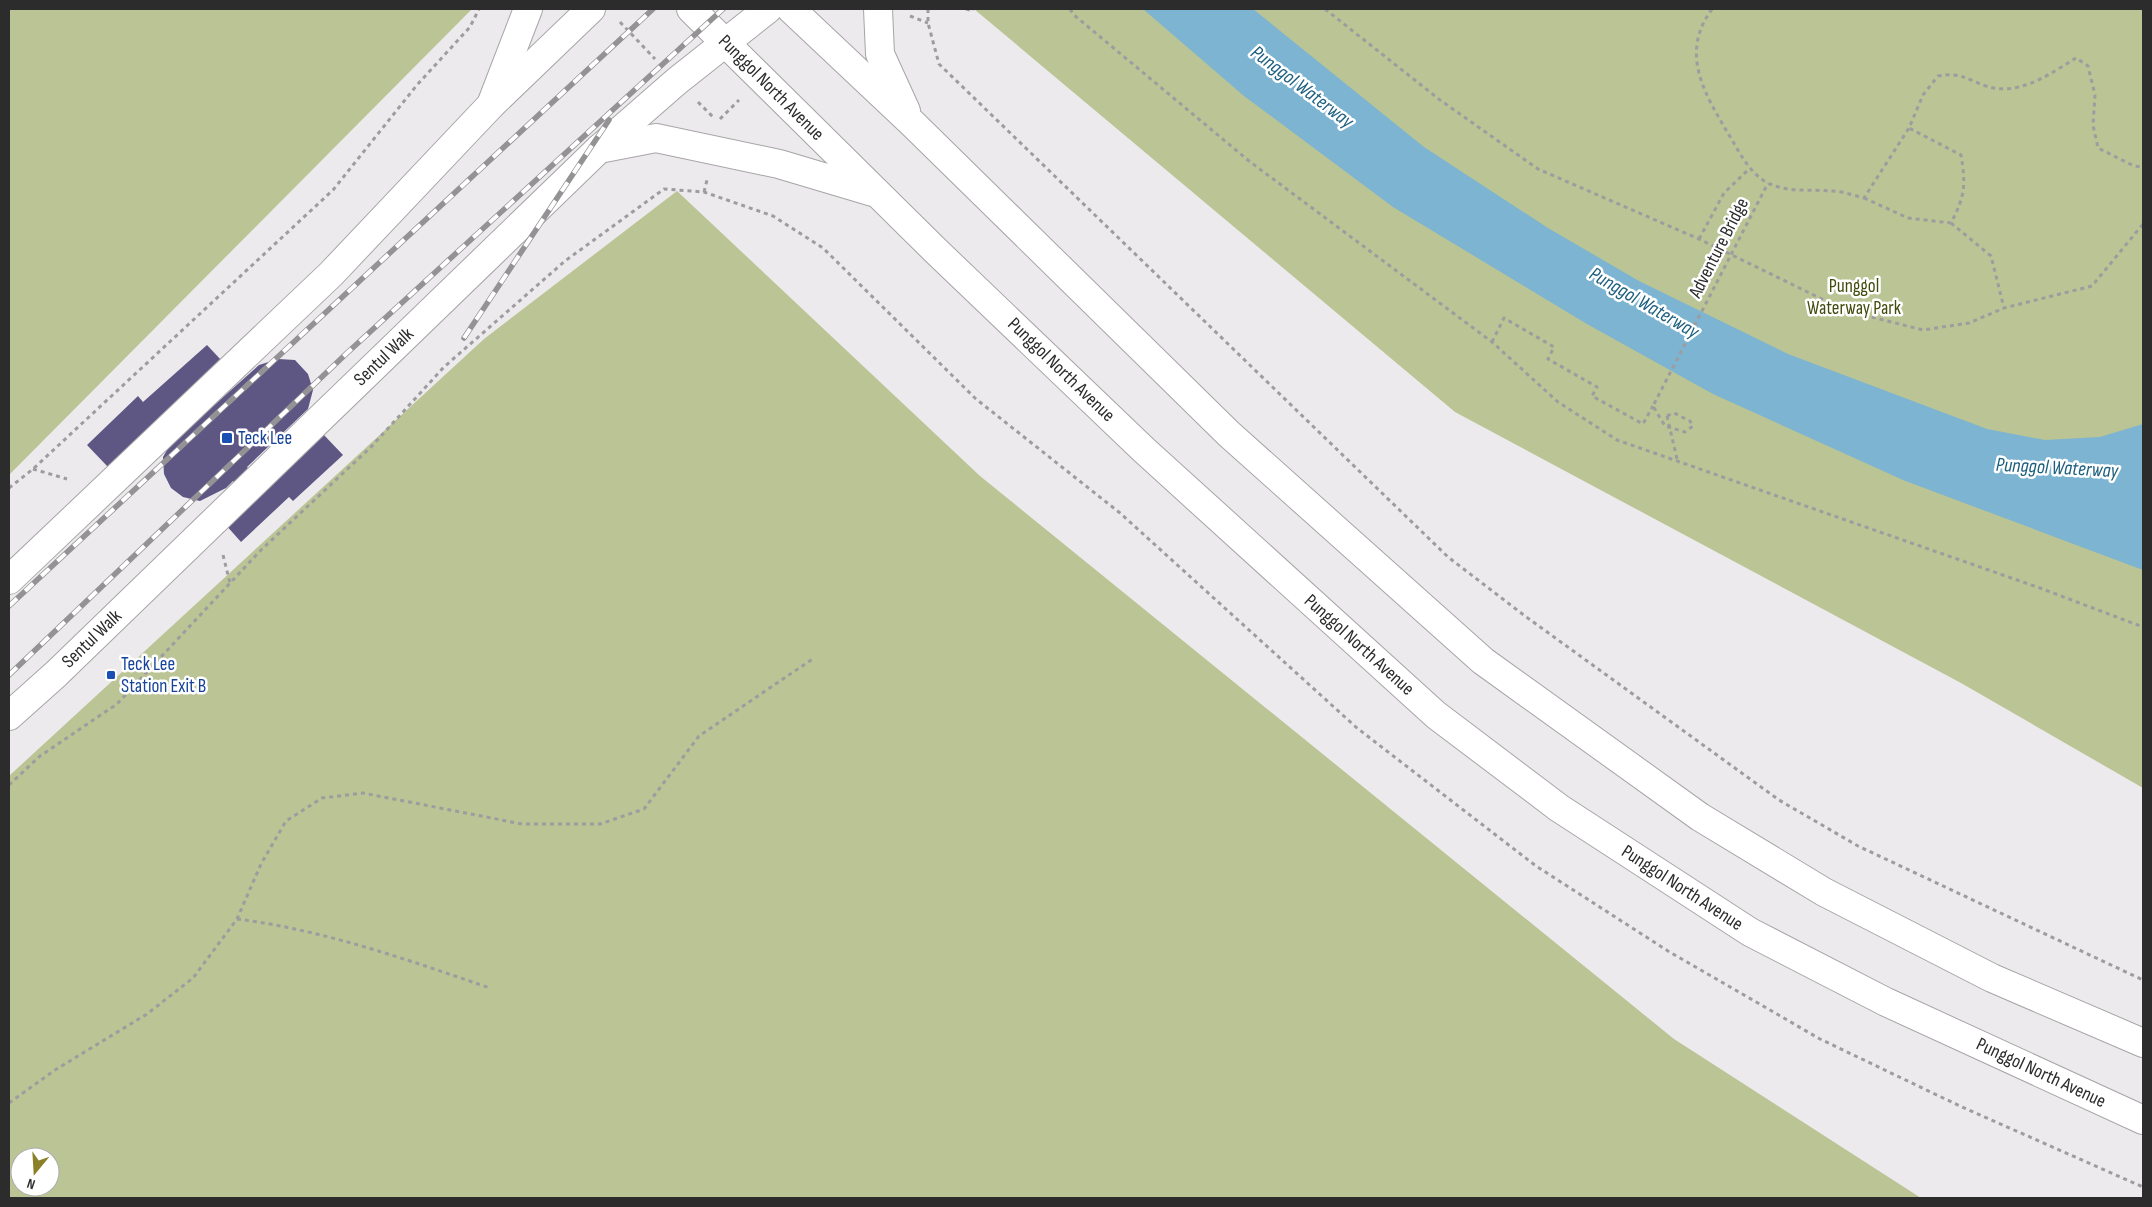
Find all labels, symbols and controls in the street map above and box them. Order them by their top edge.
street label: Punggol North Avenue [713,30,829,146]
water label: Punggol Waterway [1246,41,1359,134]
street label: Adventure Bridge [1684,194,1754,303]
water label: Punggol Waterway [1585,262,1704,345]
park label: Punggol Waterway Park [1807,275,1902,320]
street label: Punggol North Avenue [1003,313,1119,427]
street label: Sentul Walk [349,322,419,391]
place label: Teck Lee [238,427,292,450]
marker: Teck Lee [220,431,234,445]
water label: Punggol Waterway [1995,453,2120,483]
street label: Punggol North Avenue [1299,590,1419,700]
street label: Sentul Walk [57,604,127,673]
place label: Teck Lee Station Exit B [121,653,206,698]
marker: Teck Lee Station Exit B [105,669,117,681]
street label: Punggol North Avenue [1617,840,1747,936]
street label: Punggol North Avenue [1973,1033,2109,1113]
north arrow [10,1147,60,1197]
text: N [25,1175,37,1193]

